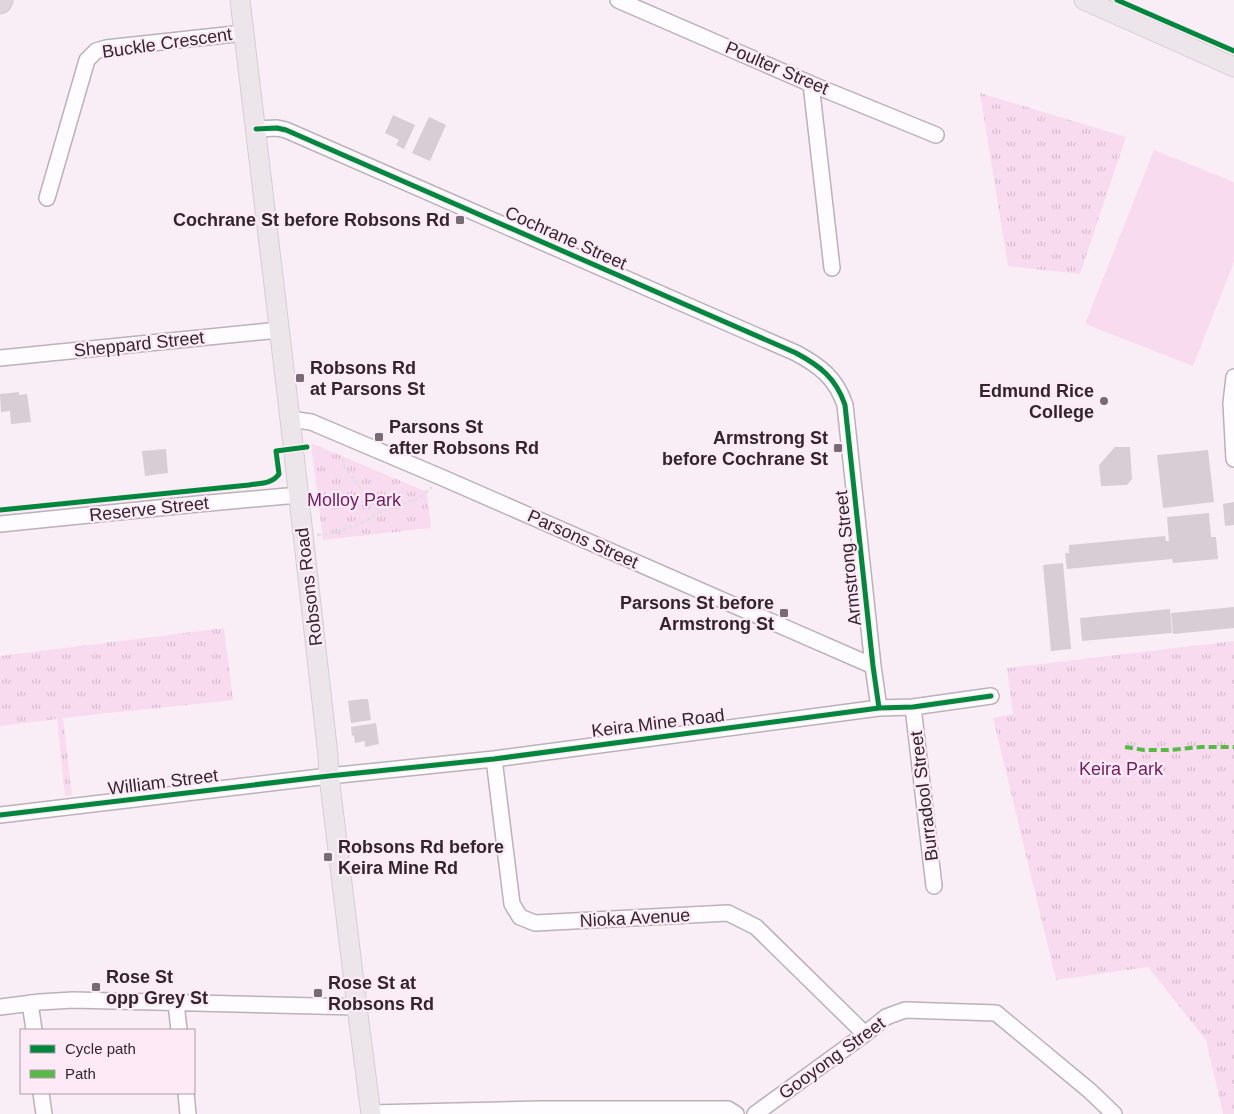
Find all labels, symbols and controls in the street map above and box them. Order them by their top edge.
street label: Buckle Crescent [101,24,233,62]
street label: Poulter Street [722,37,832,99]
street label: Cochrane Street [502,202,630,274]
place label: Cochrane St before Robsons Rd [173,210,450,230]
marker: Cochrane St before Robsons Rd [454,214,466,226]
street label: Sheppard Street [73,327,205,361]
place label: Robsons Rd at Parsons St [310,358,425,399]
marker: Robsons Rd at Parsons St [294,372,306,384]
place label: Edmund Rice College [979,381,1094,422]
marker: Edmund Rice College [1098,395,1110,407]
place label: Parsons St after Robsons Rd [389,417,539,458]
place label: Armstrong St before Cochrane St [662,428,828,469]
marker: Parsons St after Robsons Rd [373,431,385,443]
marker: Armstrong St before Cochrane St [832,442,844,454]
street label: Armstrong Street [831,489,865,627]
park label: Molloy Park [307,490,402,510]
street label: Reserve Street [88,493,210,525]
street label: Parsons Street [525,506,641,572]
street label: Robsons Road [292,527,326,647]
place label: Parsons St before Armstrong St [620,593,774,634]
marker: Parsons St before Armstrong St [778,607,790,619]
street label: Keira Mine Road [590,705,726,741]
street label: Burradool Street [906,730,942,862]
park label: Keira Park [1079,759,1164,779]
street label: William Street [107,765,219,799]
place label: Robsons Rd before Keira Mine Rd [338,837,504,878]
marker: Robsons Rd before Keira Mine Rd [322,851,334,863]
street label: Nioka Avenue [579,905,691,931]
place label: Rose St opp Grey St [106,967,208,1008]
place label: Rose St at Robsons Rd [328,973,434,1014]
marker: Rose St opp Grey St [90,981,102,993]
marker: Rose St at Robsons Rd [312,987,324,999]
street label: Gooyong Street [775,1013,889,1103]
legend [20,1029,195,1094]
text: Cycle path [65,1040,136,1057]
text: Path [65,1065,96,1082]

